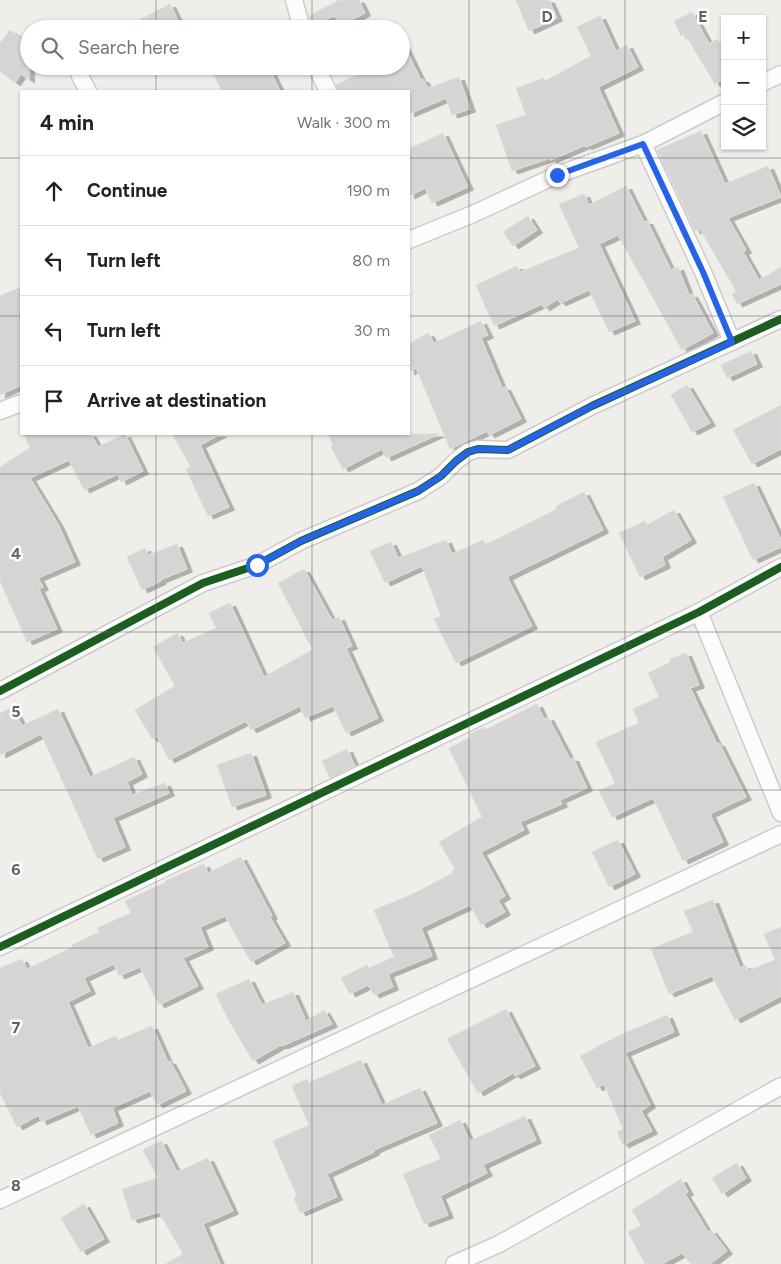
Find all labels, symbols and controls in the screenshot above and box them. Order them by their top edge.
text: D [541,7,553,26]
text: E [698,7,708,26]
map controls [721,15,766,150]
button: + [721,15,766,60]
search box [20,20,410,75]
icon: search [38,34,66,62]
text: Search here [78,36,180,59]
button: − [721,60,766,105]
button: layers [721,105,766,150]
text: 4 min [40,110,94,135]
text: Walk · 300 m [297,113,390,132]
route end [546,164,569,187]
icon: ahead [40,177,68,205]
text: Continue [87,179,167,202]
text: 190 m [347,181,390,200]
icon: left [40,247,68,275]
text: Turn left [87,249,161,272]
text: 80 m [352,251,390,270]
icon: left [40,317,68,345]
text: Turn left [87,319,161,342]
text: 30 m [353,321,390,340]
icon: arrive [40,387,68,415]
text: Arrive at destination [87,389,266,412]
text: 4 [11,544,21,563]
route start [246,554,269,577]
text: 5 [11,702,21,721]
text: 6 [11,860,21,879]
text: 7 [12,1018,21,1037]
text: 8 [11,1176,21,1195]

